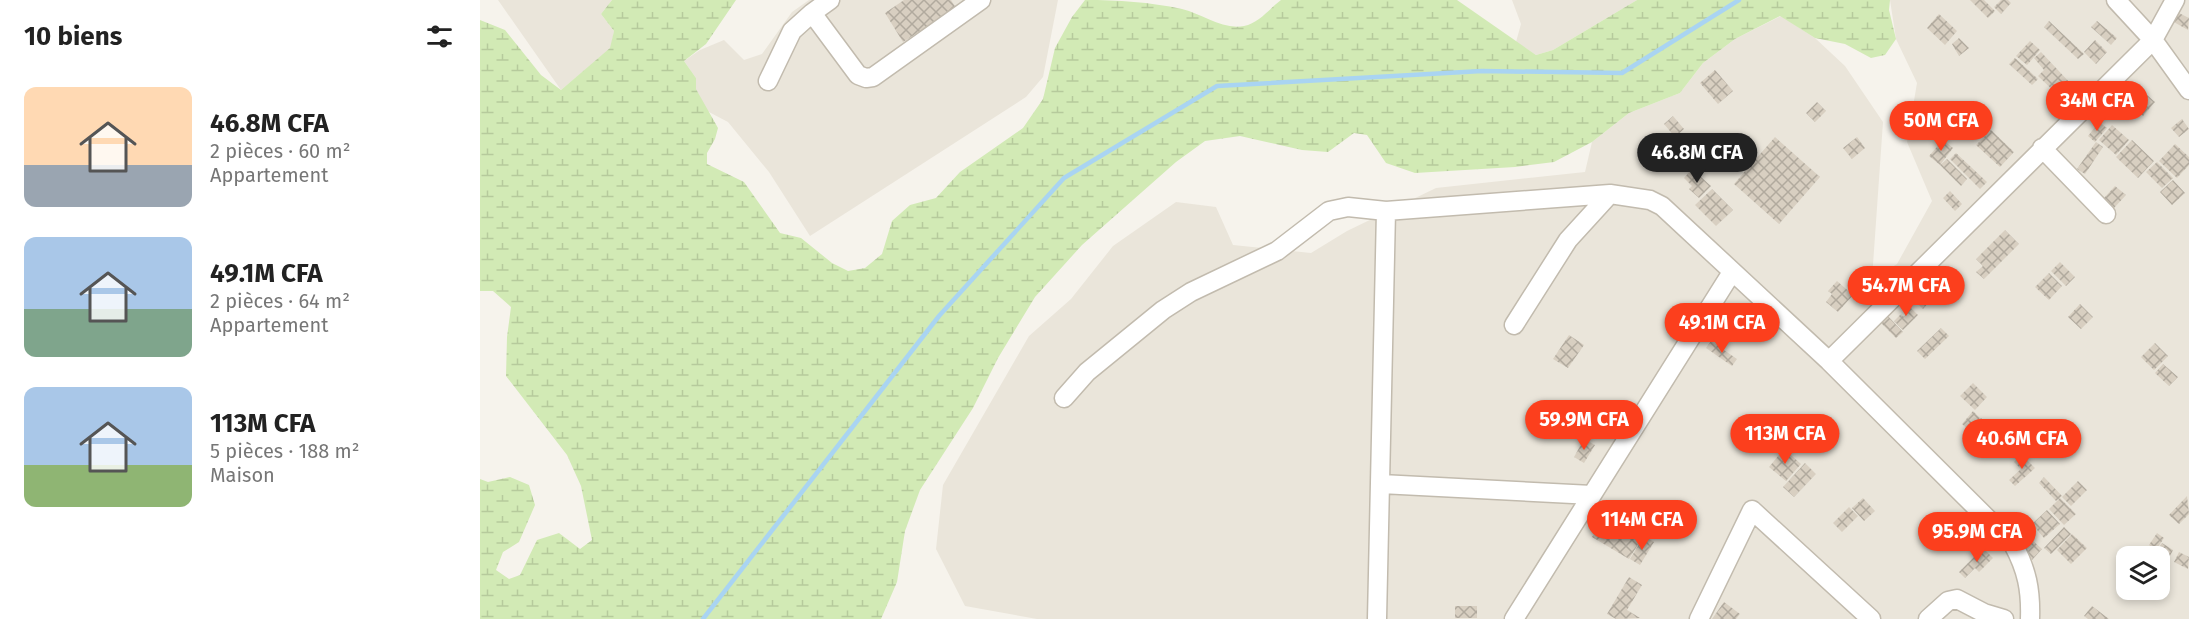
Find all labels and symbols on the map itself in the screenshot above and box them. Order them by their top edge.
pin: 34M CFA [2042,81,2152,132]
pin: 50M CFA [1886,101,1996,152]
pin: 46.8M CFA [1628,133,1766,184]
pin: 54.7M CFA [1837,266,1975,317]
pin: 49.1M CFA [1653,303,1791,354]
pin: 59.9M CFA [1515,400,1653,451]
pin: 113M CFA [1723,414,1847,465]
pin: 40.6M CFA [1953,419,2091,470]
pin: 114M CFA [1580,500,1704,551]
pin: 95.9M CFA [1908,512,2046,563]

